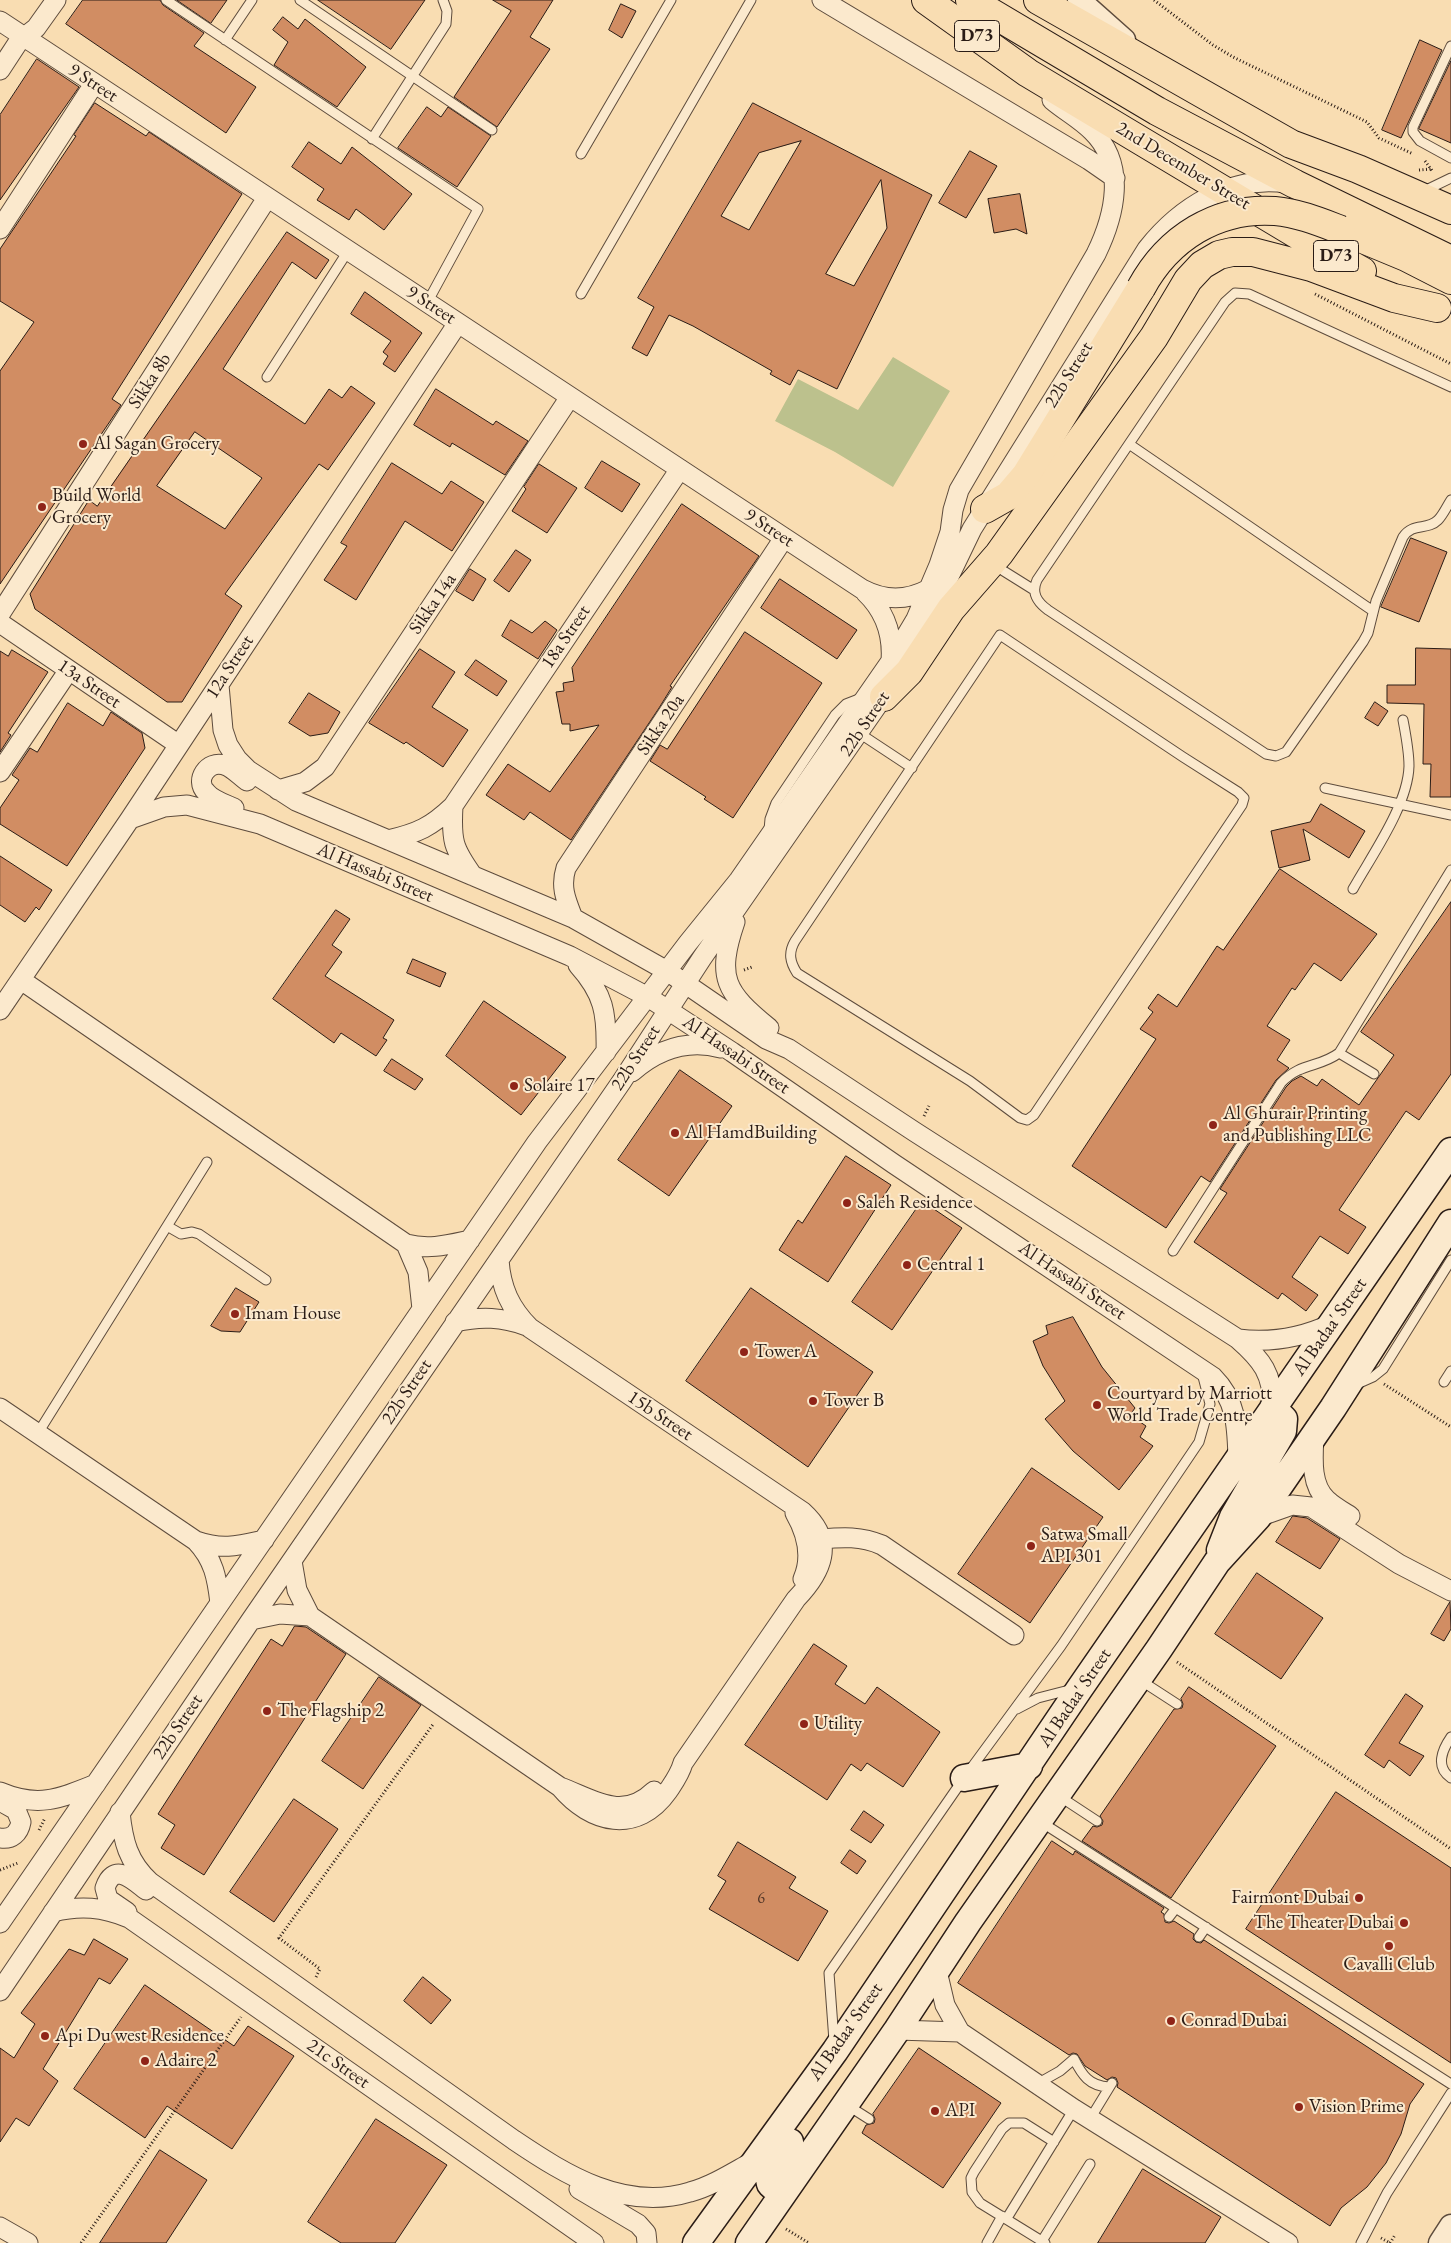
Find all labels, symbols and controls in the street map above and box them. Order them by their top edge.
road number: D73 [954,20,1000,52]
street label: 9 Street [64,59,122,107]
street label: 2nd December Street [1112,117,1254,215]
road number: D73 [1314,240,1358,272]
street label: 9 Street [402,281,460,329]
street label: 22b Street [1040,338,1098,412]
street label: Sikka 8b [124,349,176,413]
place label: Al Sagan Grocery [93,433,220,455]
marker: Al Sagan Grocery [77,438,89,450]
place label: Build World Grocery [52,485,141,529]
marker: Build World Grocery [36,501,48,513]
street label: 9 Street [740,504,798,552]
street label: Sikka 14a [404,569,462,639]
street label: 18a Street [537,601,595,673]
street label: 12a Street [201,631,259,703]
street label: 13a Street [53,655,125,713]
street label: 22b Street [835,687,895,761]
street label: Sikka 20a [632,690,690,760]
street label: Al Hassabi Street [313,838,437,908]
street label: Al Hassabi Street [678,1011,794,1099]
street label: 22b Street [606,1021,666,1095]
place label: Solaire 17 [524,1075,595,1097]
marker: Solaire 17 [508,1080,520,1092]
place label: Al Ghurair Printing and Publishing LLC [1223,1103,1372,1147]
marker: Al Ghurair Printing and Publishing LLC [1207,1119,1219,1131]
place label: Al HamdBuilding [685,1122,817,1144]
marker: Al HamdBuilding [669,1127,681,1139]
place label: Saleh Residence [857,1192,973,1214]
marker: Saleh Residence [841,1197,853,1209]
street label: Al Hassabi Street [1014,1237,1130,1325]
place label: Central 1 [917,1254,985,1276]
marker: Central 1 [901,1259,913,1271]
street label: Al Badaa' Street [1288,1274,1372,1380]
place label: Imam House [245,1303,341,1325]
marker: Imam House [229,1308,241,1320]
place label: Tower A [754,1341,817,1363]
marker: Tower A [738,1346,750,1358]
street label: 22b Street [377,1355,437,1429]
place label: Courtyard by Marriott World Trade Centre [1107,1383,1272,1427]
street label: 15b Street [623,1386,697,1446]
place label: Tower B [823,1390,884,1412]
marker: Tower B [807,1395,819,1407]
marker: Courtyard by Marriott World Trade Centre [1091,1399,1103,1411]
place label: Satwa Small API 301 [1041,1524,1128,1568]
marker: Satwa Small API 301 [1025,1540,1037,1552]
street label: Al Badaa' Street [1034,1644,1116,1752]
street label: 22b Street [148,1690,208,1764]
place label: The Flagship 2 [277,1700,384,1722]
marker: The Flagship 2 [261,1705,273,1717]
place label: Utility [814,1713,862,1735]
marker: Utility [798,1718,810,1730]
place label: Fairmont Dubai [1231,1887,1349,1909]
house number: 6 [757,1889,765,1909]
marker: Fairmont Dubai [1353,1892,1365,1904]
place label: The Theater Dubai [1253,1912,1394,1934]
marker: The Theater Dubai [1398,1917,1410,1929]
marker: Cavalli Club [1383,1940,1395,1952]
place label: Cavalli Club [1343,1954,1435,1976]
street label: Al Badaa' Street [804,1979,888,2085]
place label: Conrad Dubai [1181,2010,1287,2032]
marker: Conrad Dubai [1165,2015,1177,2027]
place label: Api Du west Residence [55,2025,224,2047]
marker: Api Du west Residence [39,2030,51,2042]
street label: 21c Street [302,2034,374,2094]
place label: Adaire 2 [155,2050,217,2072]
marker: Adaire 2 [139,2055,151,2067]
place label: Vision Prime [1309,2096,1404,2118]
place label: API [945,2100,975,2122]
marker: Vision Prime [1293,2101,1305,2113]
marker: API [929,2105,941,2117]

